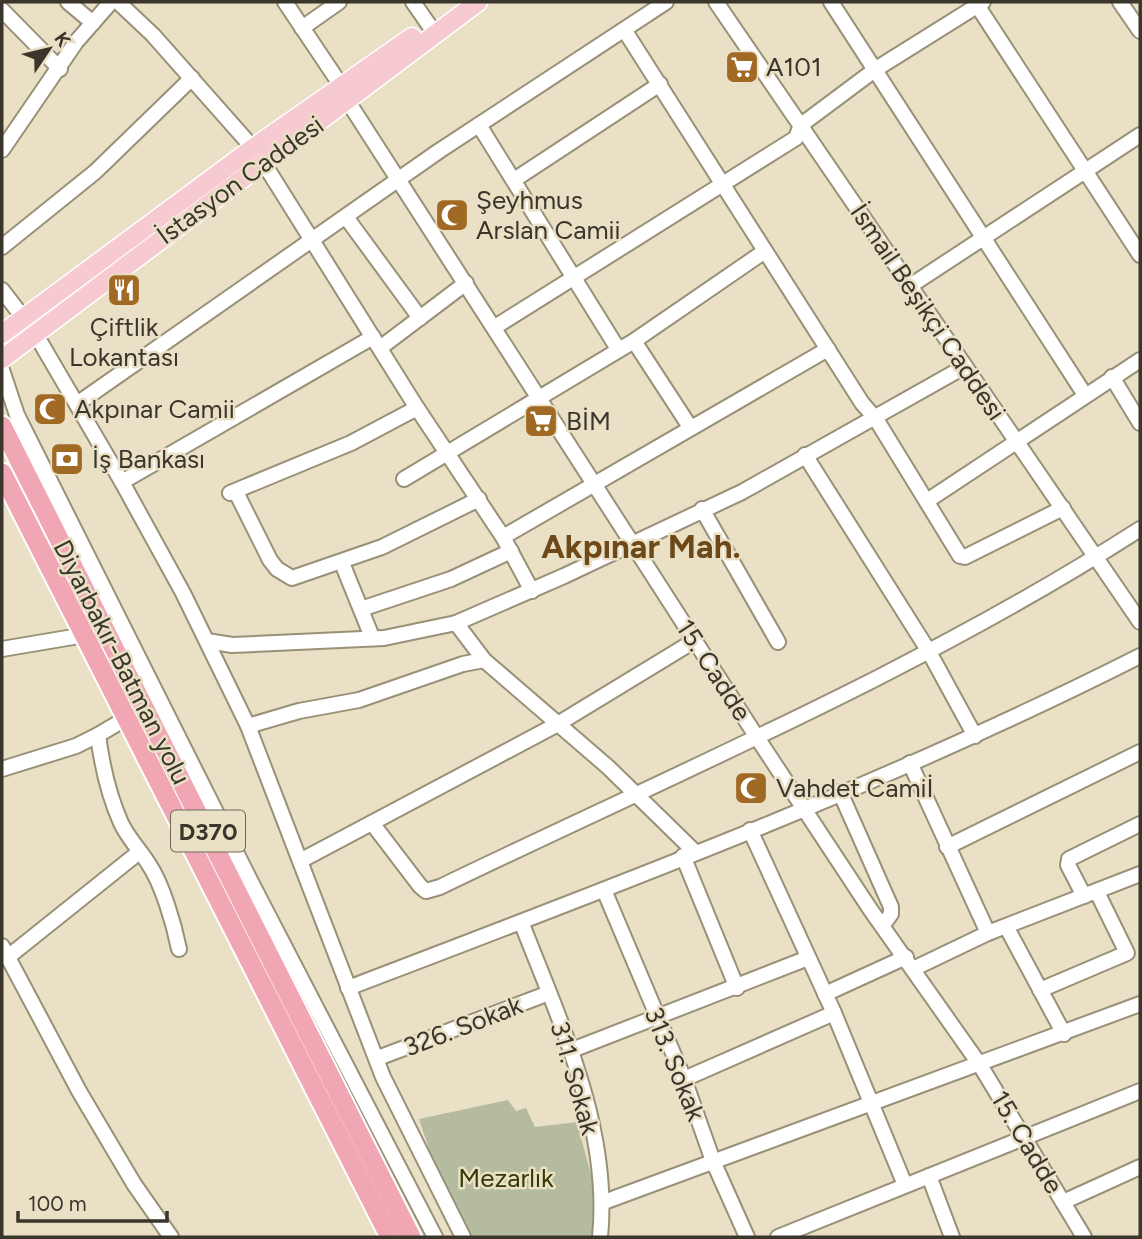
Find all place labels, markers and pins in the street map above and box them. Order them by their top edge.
supermarket icon: A101 [723,48,761,86]
place label: A101 [766,51,822,83]
place label: Şeyhmus Arslan Camii [476,184,621,246]
mosque icon: Şeyhmus Arslan Camii [433,196,471,234]
restaurant icon: Çiftlik Lokantası [105,271,143,309]
place label: Çiftlik Lokantası [69,311,179,373]
mosque icon: Akpınar Camii [31,390,69,428]
place label: Akpınar Camii [74,393,235,425]
supermarket icon: BİM [522,402,560,440]
place label: BİM [566,405,611,437]
bank icon: İş Bankası [48,440,86,478]
place label: İş Bankası [92,443,205,475]
mosque icon: Vahdet Camiİ [732,769,770,807]
place label: Vahdet Camiİ [776,772,934,804]

